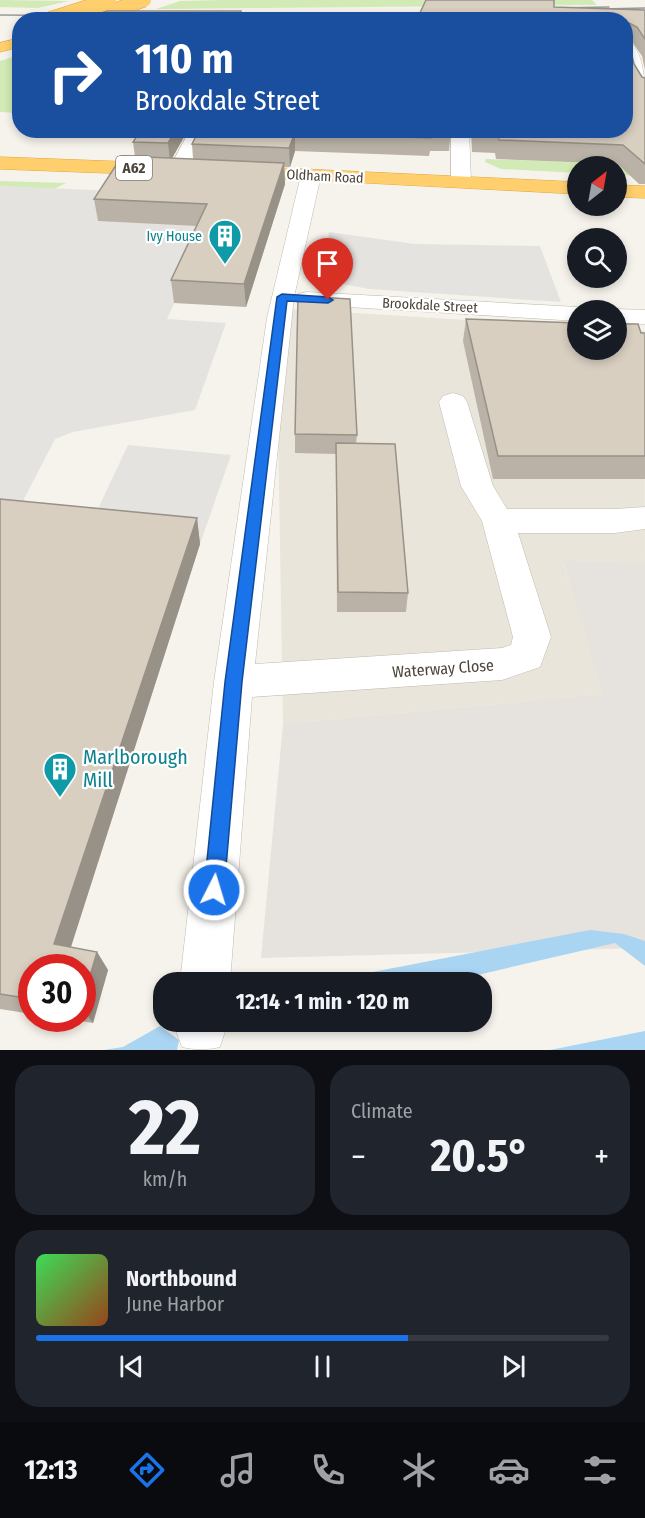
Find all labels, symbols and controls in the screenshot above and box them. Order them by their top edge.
text: 110 m [135,34,234,84]
icon: right [36,36,114,114]
text: Brookdale Street [135,85,320,117]
road number: A62 [116,156,152,180]
north arrow [567,156,627,216]
map controls [567,156,627,360]
street label: Oldham Road [286,166,364,187]
building icon: Ivy House [207,218,243,265]
place label: Ivy House [147,228,202,245]
button: search [567,228,627,288]
pin [302,238,353,300]
icon: arrive [311,247,344,280]
street label: Brookdale Street [382,295,479,317]
button: layers [567,300,627,360]
street label: Waterway Close [392,655,495,682]
place label: Marlborough Mill [83,745,188,792]
building icon: Marlborough Mill [42,751,78,798]
position arrow [182,858,246,922]
speed limit sign: 30 [18,954,96,1032]
text: 12:14 · 1 min · 120 m [236,988,409,1015]
text: 22 [129,1081,201,1175]
text: Climate [351,1099,413,1123]
text: 20.5° [430,1129,529,1183]
text: − [351,1137,366,1177]
text: + [594,1137,609,1177]
text: km/h [143,1167,187,1191]
text: Northbound [126,1265,237,1292]
text: June Harbor [126,1292,224,1316]
icon: previous [115,1350,148,1383]
icon: pause [306,1350,339,1383]
icon: next [497,1350,530,1383]
icon: directions [126,1449,168,1491]
icon: music [217,1449,259,1491]
icon: phone [307,1449,349,1491]
icon: climate [398,1449,440,1491]
icon: car [488,1449,530,1491]
icon: filters [579,1449,621,1491]
text: 12:13 [24,1454,78,1486]

